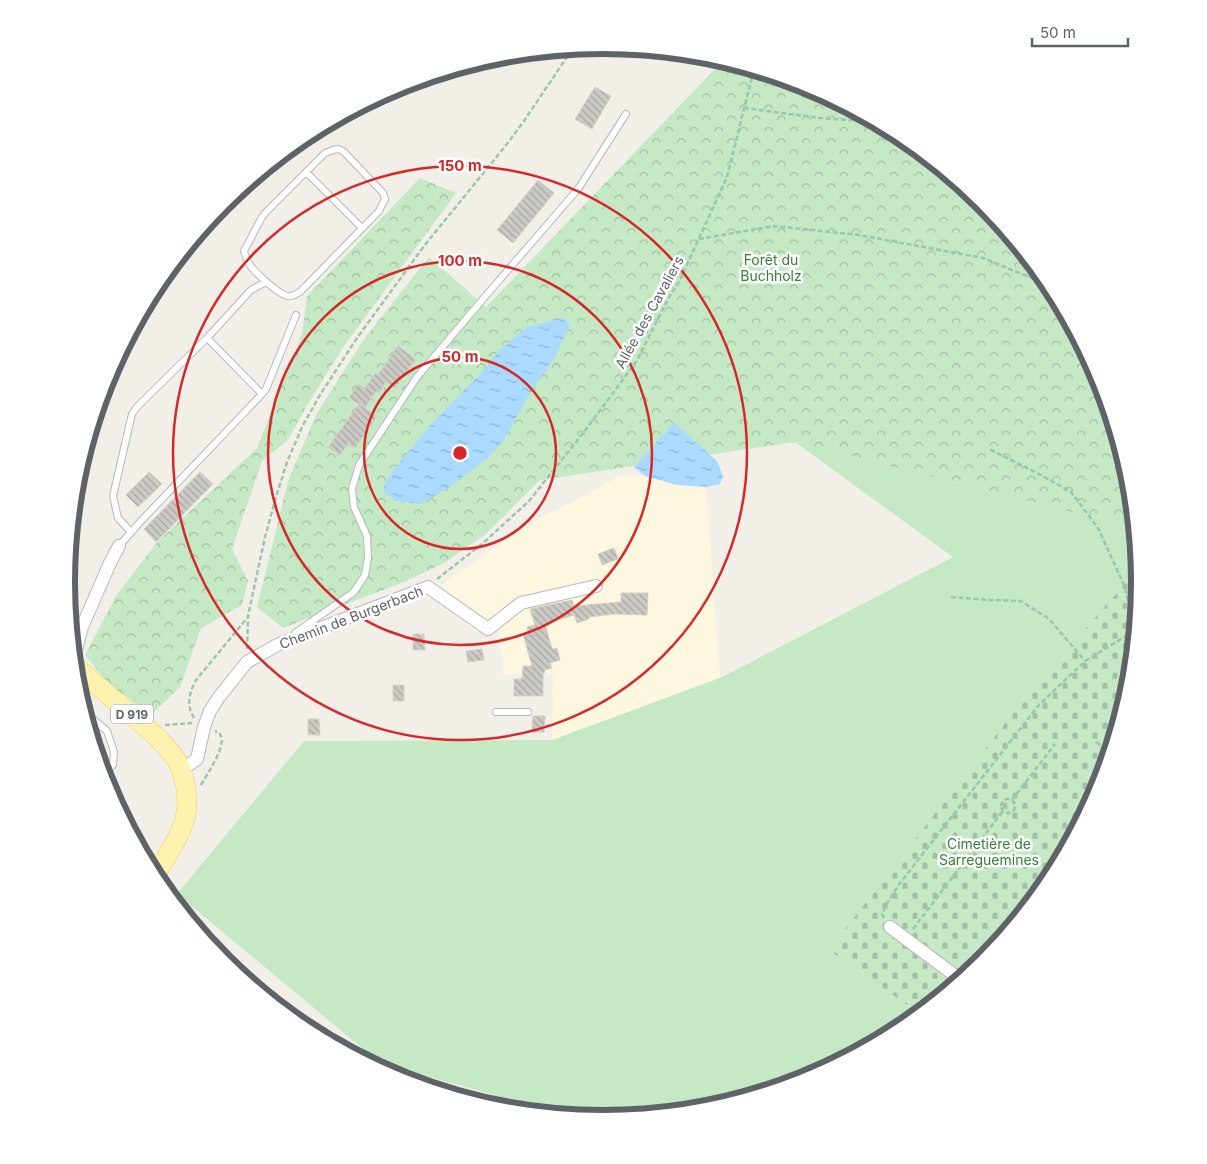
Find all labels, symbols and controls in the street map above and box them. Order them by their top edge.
scale bar [1032,15,1128,47]
text: 50 m [1040,23,1076,42]
text: 150 m [438,156,482,175]
text: 100 m [438,251,482,270]
park label: Forêt du Buchholz [740,251,802,284]
street label: Allée des Cavaliers [611,253,687,371]
text: 50 m [442,347,478,366]
centre of rings [451,444,469,462]
street label: Chemin de Burgerbach [277,582,425,652]
road number: D 919 [111,704,153,724]
park label: Cimetière de Sarreguemines [939,835,1039,868]

